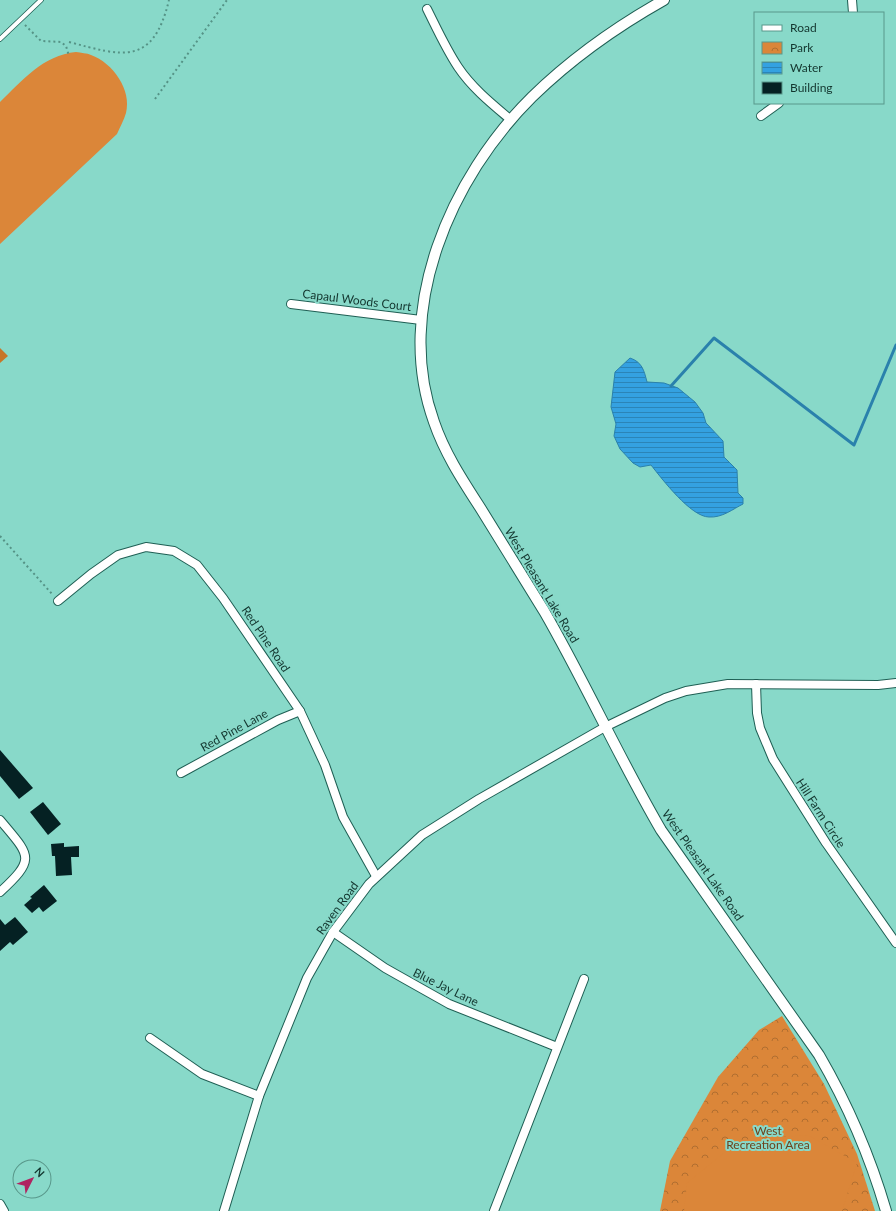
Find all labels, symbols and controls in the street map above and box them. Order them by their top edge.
legend [754,12,884,104]
text: Road [790,20,817,35]
text: Park [790,40,814,55]
text: Water [790,60,823,75]
text: Building [790,80,833,95]
street label: Capaul Woods Court [302,286,413,314]
street label: West Pleasant Lake Road [502,525,582,645]
street label: Red Pine Road [239,603,293,675]
street label: Red Pine Lane [198,705,270,755]
street label: Hill Farm Circle [793,775,849,851]
street label: West Pleasant Lake Road [659,807,747,923]
street label: Raven Road [313,879,361,937]
street label: Blue Jay Lane [411,965,481,1009]
park label: West Recreation Area [726,1123,810,1152]
north arrow [12,1159,52,1199]
text: N [32,1164,47,1179]

